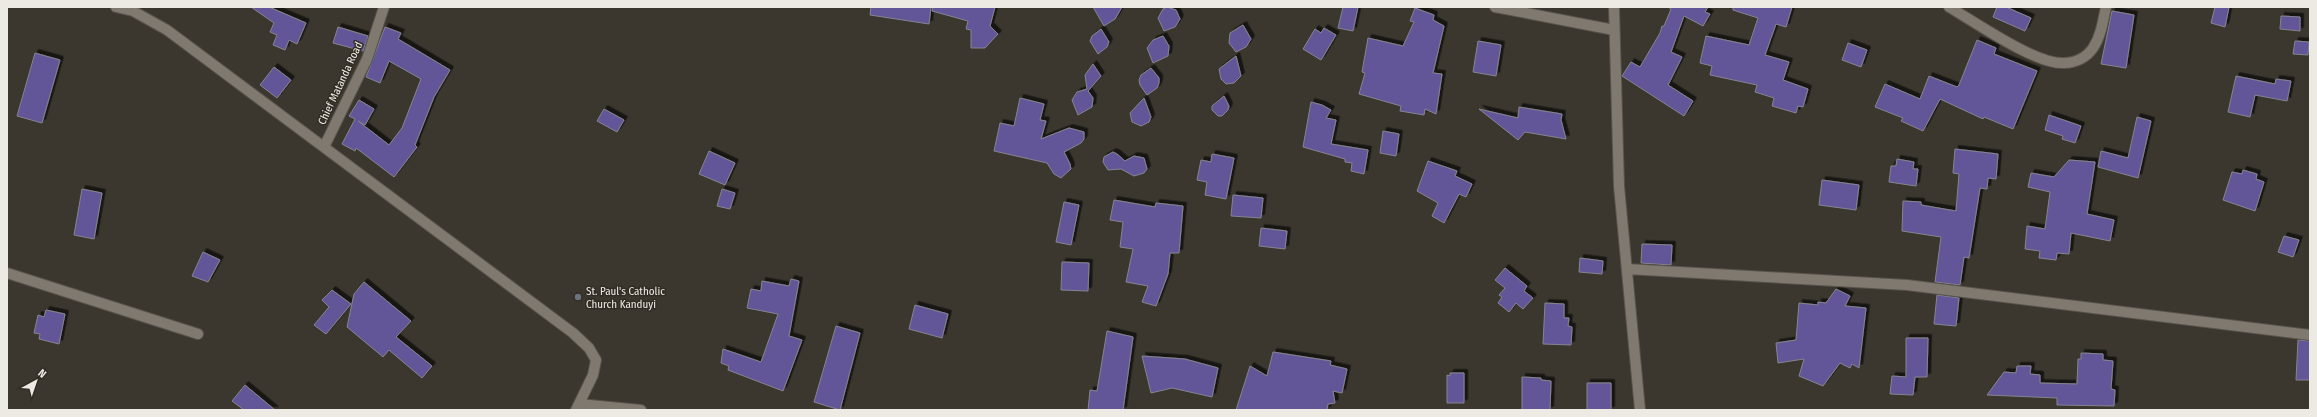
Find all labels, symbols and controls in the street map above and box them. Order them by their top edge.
street label: Chief Matanda Road [316,40,365,127]
place label: St. Paul's Catholic Church Kanduyi [586,285,665,311]
marker: St. Paul's Catholic Church Kanduyi [573,292,583,302]
north arrow [16,361,56,401]
text: N [35,367,49,381]

